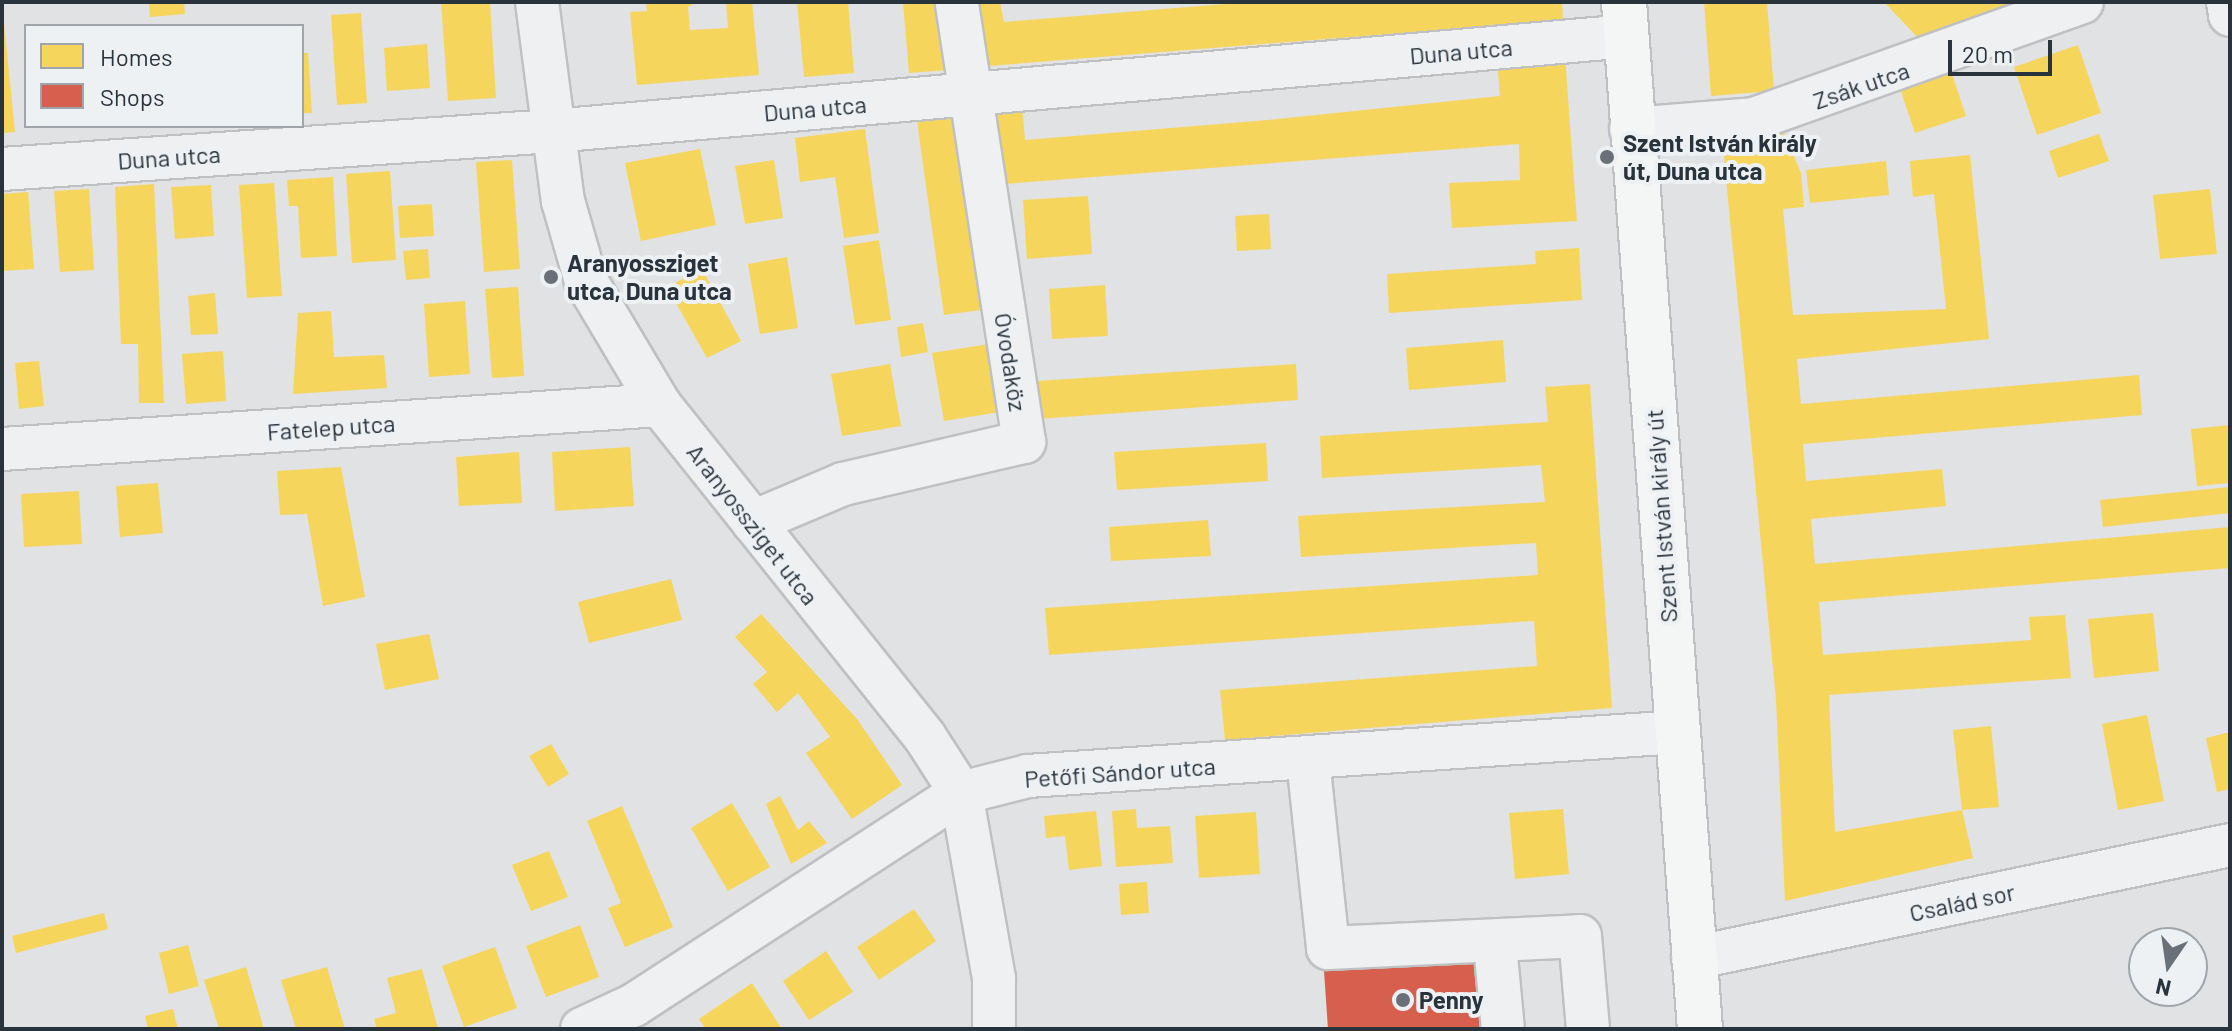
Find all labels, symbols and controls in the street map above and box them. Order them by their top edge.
legend [24,24,304,128]
scale bar [1952,24,2056,74]
street label: Duna utca [1408,32,1514,70]
text: 20 m [1962,39,2013,68]
text: Homes [100,42,173,71]
street label: Zsák utca [1809,55,1913,115]
text: Shops [100,82,165,111]
street label: Duna utca [762,89,868,127]
place label: Szent István király út, Duna utca [1623,129,1817,185]
street label: Duna utca [116,139,222,175]
marker: Szent István király út, Duna utca [1598,148,1616,166]
place label: Aranyossziget utca, Duna utca [567,249,732,305]
marker: Aranyossziget utca, Duna utca [542,268,560,286]
street label: Óvodaköz [989,311,1033,413]
street label: Fatelep utca [266,408,396,446]
street label: Szent István király út [1639,408,1683,624]
street label: Aranyossziget utca [681,438,825,610]
street label: Petőfi Sándor utca [1023,751,1217,793]
street label: Család sor [1907,877,2017,927]
north arrow [2128,927,2208,1007]
text: N [2153,974,2173,1003]
place label: Penny [1419,986,1484,1014]
marker: Penny [1394,991,1412,1009]

